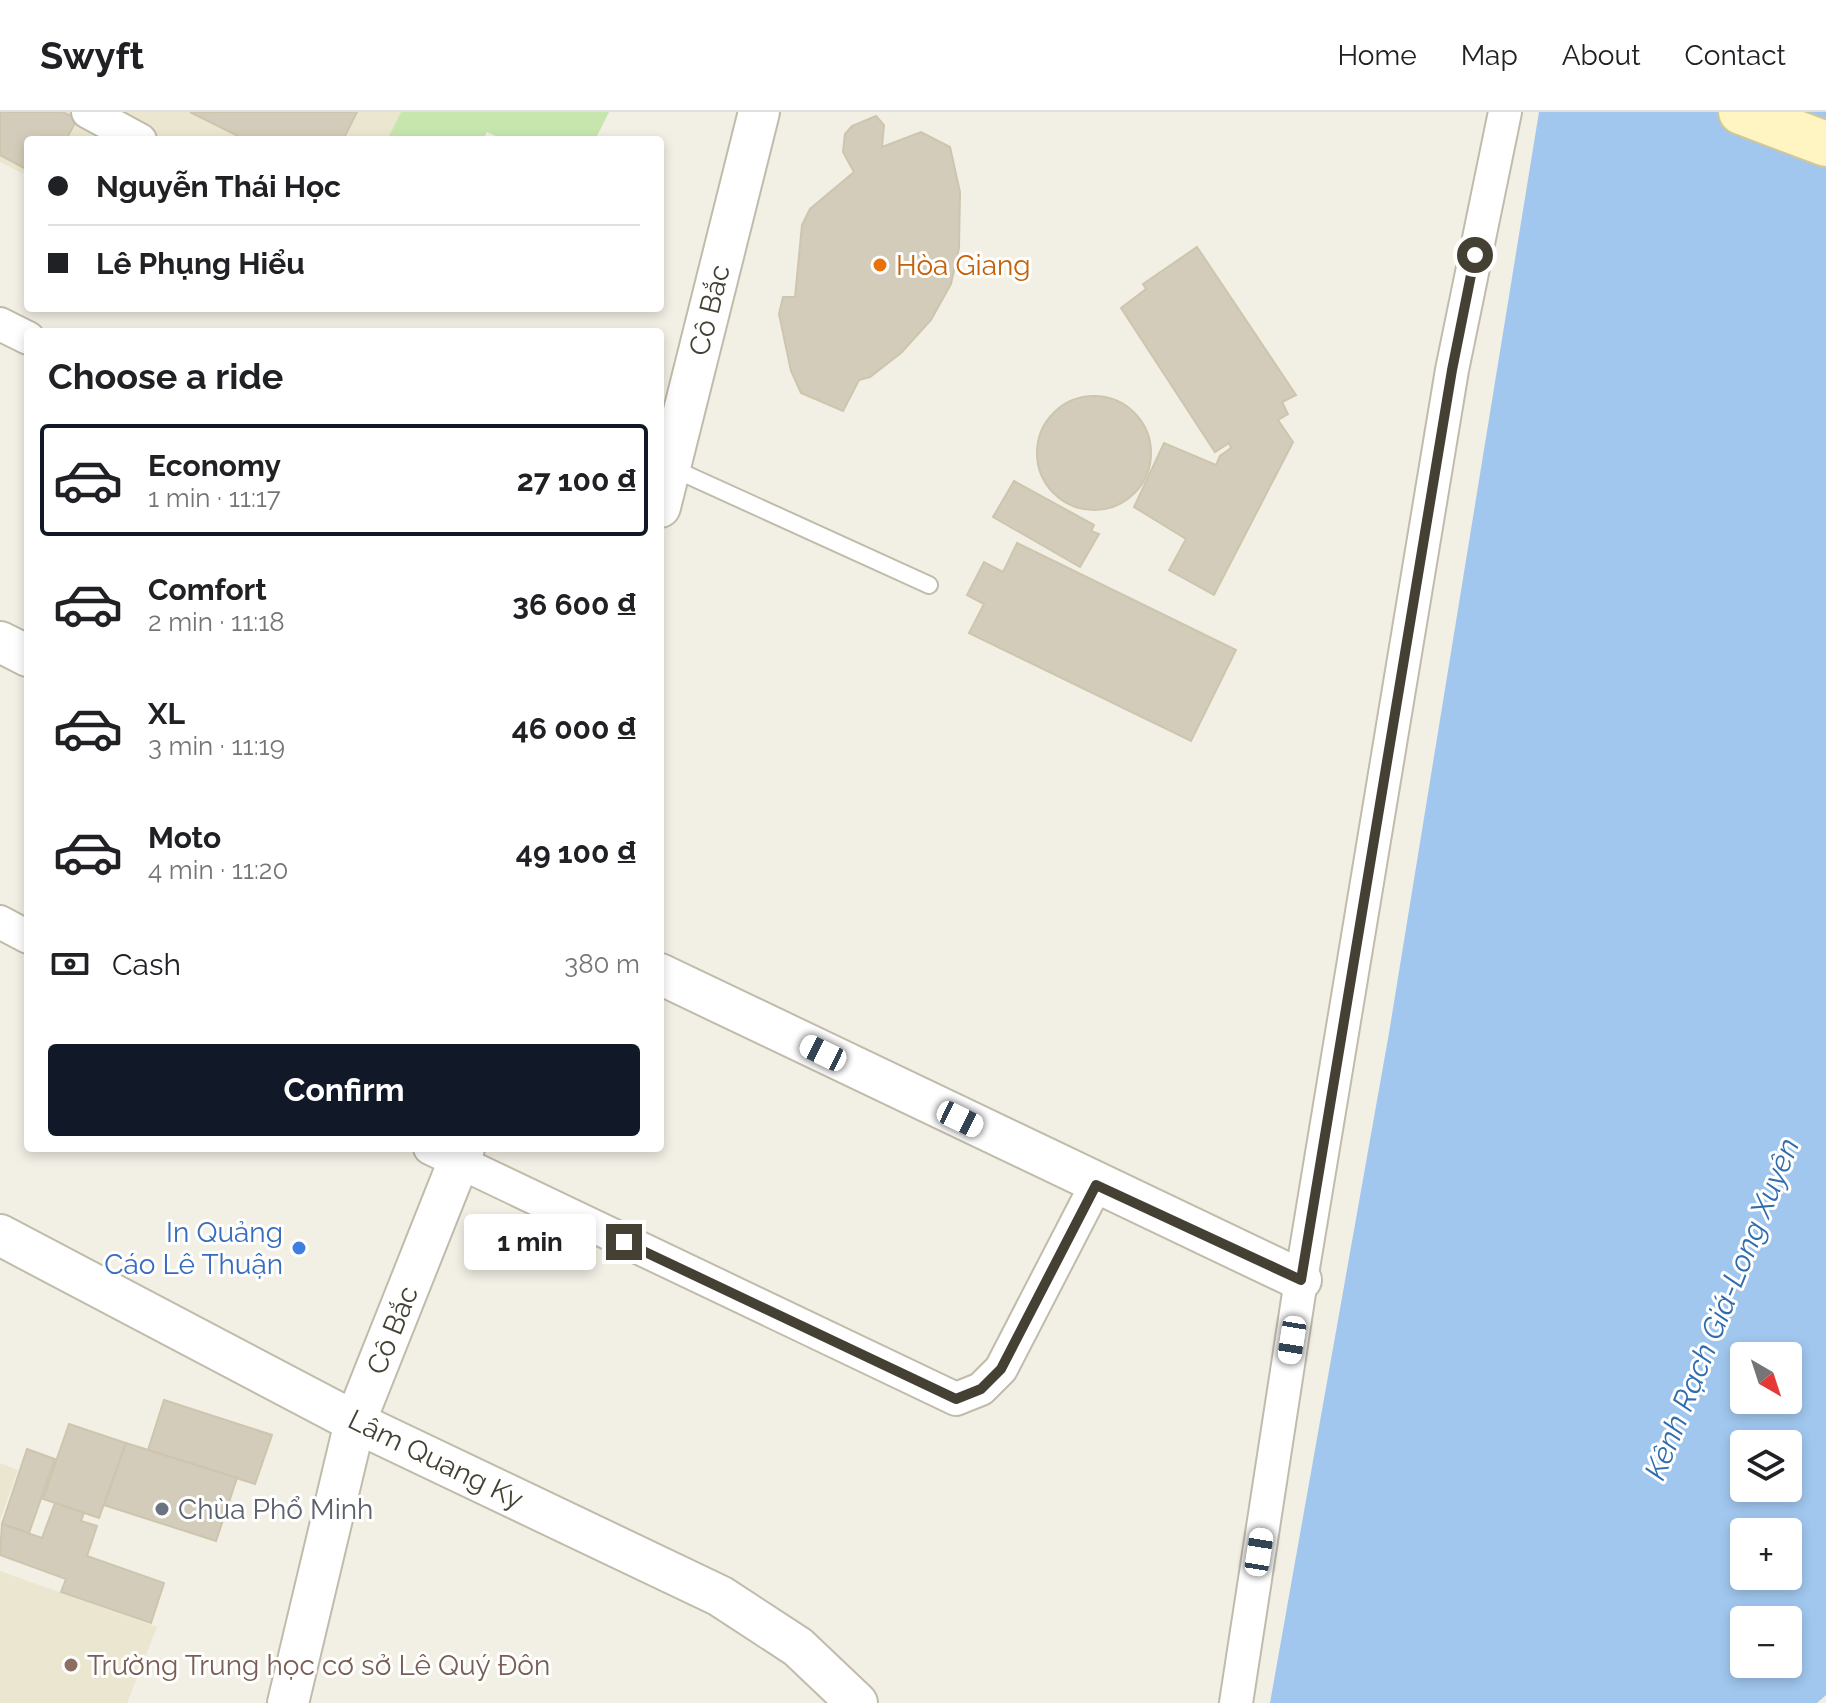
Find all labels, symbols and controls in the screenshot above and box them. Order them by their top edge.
text: Swyft [40,33,144,78]
text: Home [1337,39,1417,72]
text: Map [1461,39,1518,72]
text: About [1562,39,1641,72]
text: Contact [1685,39,1786,72]
text: Nguyễn Thái Học [96,169,341,204]
route start [1457,237,1493,273]
text: Lê Phụng Hiểu [96,246,305,281]
place label: Hòa Giang [896,249,1031,282]
marker: Hòa Giang [871,256,889,274]
street label: Cô Bắc [682,261,737,359]
text: Choose a ride [48,355,283,397]
icon: car [52,444,124,516]
text: Economy [148,448,281,483]
text: 27 100 ₫ [517,463,636,498]
text: 1 min · 11:17 [148,483,281,513]
icon: car [52,568,124,640]
text: Comfort [148,572,267,607]
text: 36 600 ₫ [512,587,636,622]
text: 2 min · 11:18 [148,607,285,637]
icon: car [52,692,124,764]
text: XL [148,696,185,731]
text: 46 000 ₫ [512,711,636,746]
text: 3 min · 11:19 [148,731,285,761]
icon: car [52,816,124,888]
text: Moto [148,820,221,855]
text: 49 100 ₫ [516,835,636,870]
text: 4 min · 11:20 [148,855,288,885]
icon: cash [48,942,92,986]
text: Cash [112,947,181,982]
text: 380 m [564,949,640,979]
car [796,1032,850,1074]
button: Confirm [48,1044,640,1136]
car [933,1098,987,1140]
water label: Kênh Rạch Giá-Long Xuyên [1637,1133,1806,1485]
callout: 1 min [464,1214,596,1270]
place label: In Quảng Cáo Lê Thuận [104,1216,283,1281]
route end [606,1224,642,1260]
text: 1 min [497,1227,563,1257]
marker: In Quảng Cáo Lê Thuận [290,1239,308,1257]
street label: Cô Bắc [360,1281,425,1379]
car [1276,1314,1308,1366]
north arrow [1730,1342,1802,1414]
map controls [1730,1342,1802,1678]
street label: Lâm Quang Ky [343,1403,529,1516]
button: layers [1730,1430,1802,1502]
place label: Chùa Phổ Minh [178,1493,373,1526]
marker: Chùa Phổ Minh [153,1500,171,1518]
button: + [1730,1518,1802,1590]
car [1243,1526,1275,1578]
button: − [1730,1606,1802,1678]
place label: Trường Trung học cơ sở Lê Quý Đôn [87,1649,550,1682]
marker: Trường Trung học cơ sở Lê Quý Đôn [62,1656,80,1674]

